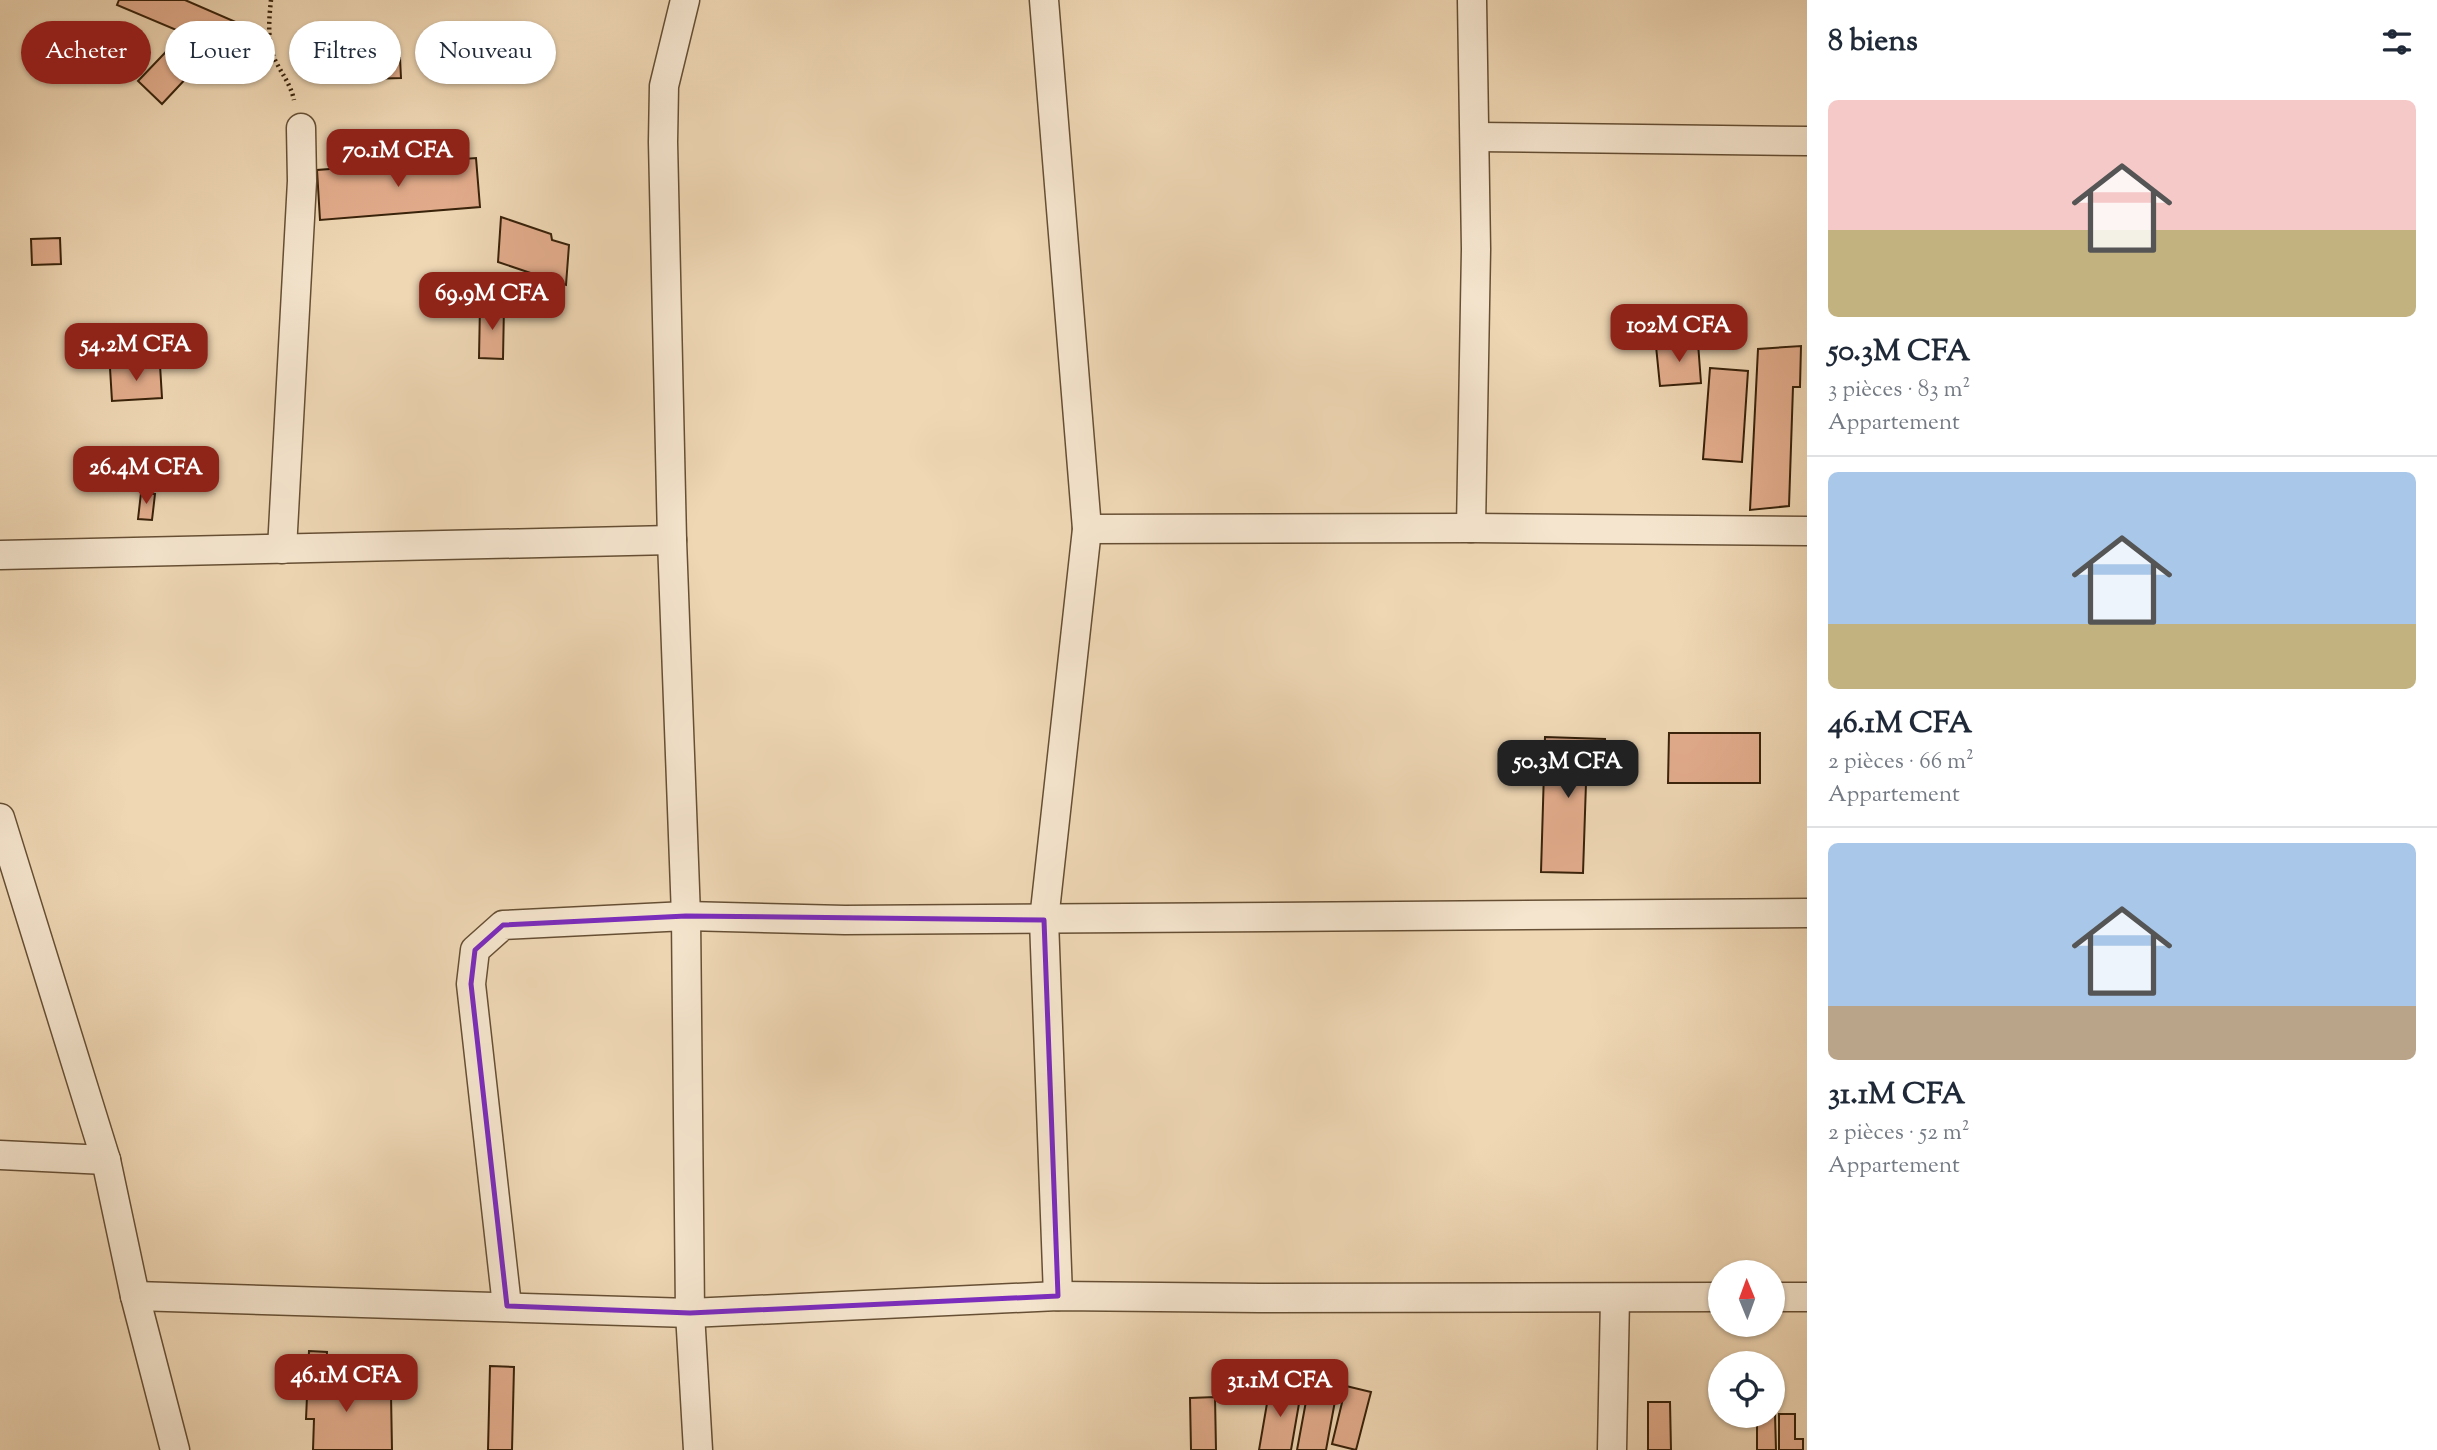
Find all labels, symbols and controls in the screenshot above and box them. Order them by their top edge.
chip: Acheter [21,21,151,84]
chip: Louer [165,21,275,84]
chip: Filtres [289,21,401,84]
chip: Nouveau [415,21,556,84]
text: 8 biens [1828,21,1918,64]
icon: filters [2378,23,2416,61]
pin: 70.1M CFA [318,130,478,189]
text: 70.1M CFA [343,135,453,168]
icon: home [2059,145,2185,271]
pin: 69.9M CFA [412,272,572,332]
text: 69.9M CFA [435,278,549,311]
pin: 102M CFA [1607,304,1751,364]
text: 102M CFA [1627,310,1731,343]
pin: 54.2M CFA [56,324,216,383]
text: 54.2M CFA [81,329,191,362]
text: 50.3M CFA [1828,331,1970,374]
text: 3 pièces · 83 m² [1828,374,1970,407]
text: Appartement [1828,407,1960,440]
pin: 26.4M CFA [66,447,226,506]
text: 26.4M CFA [89,452,203,485]
icon: home [2059,517,2185,643]
text: 46.1M CFA [1828,703,1972,746]
pin: 50.3M CFA [1488,740,1648,800]
text: 50.3M CFA [1513,746,1623,779]
text: 2 pièces · 66 m² [1828,746,1974,779]
text: Appartement [1828,779,1960,812]
icon: home [2059,888,2185,1014]
text: 31.1M CFA [1828,1074,1965,1117]
text: 2 pièces · 52 m² [1828,1117,1970,1150]
text: Appartement [1828,1150,1960,1183]
north arrow [1708,1260,1785,1337]
map controls [1708,1260,1785,1428]
button: locate [1708,1351,1785,1428]
pin: 46.1M CFA [266,1354,426,1414]
text: 46.1M CFA [291,1360,401,1393]
pin: 31.1M CFA [1200,1360,1360,1419]
text: 31.1M CFA [1227,1365,1333,1398]

